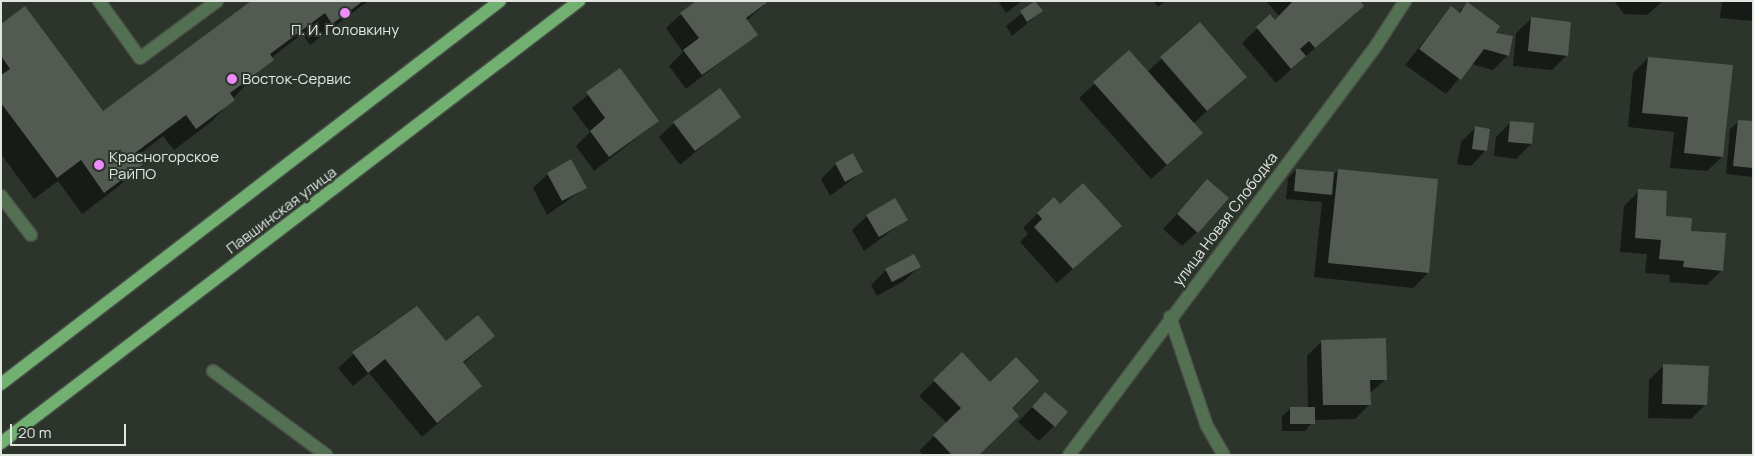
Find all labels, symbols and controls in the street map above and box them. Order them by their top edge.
marker: П. И. Головкину [339,7,351,19]
place label: П. И. Головкину [291,21,399,39]
place label: Восток-Сервис [242,70,351,88]
marker: Восток-Сервис [226,73,238,85]
place label: Красногорское РайПО [109,147,219,182]
street label: улица Новая Слободка [1169,149,1281,289]
marker: Красногорское РайПО [93,159,105,171]
street label: Павшинская улица [222,163,340,257]
scale bar [12,414,129,446]
text: 20 m [18,422,51,443]

